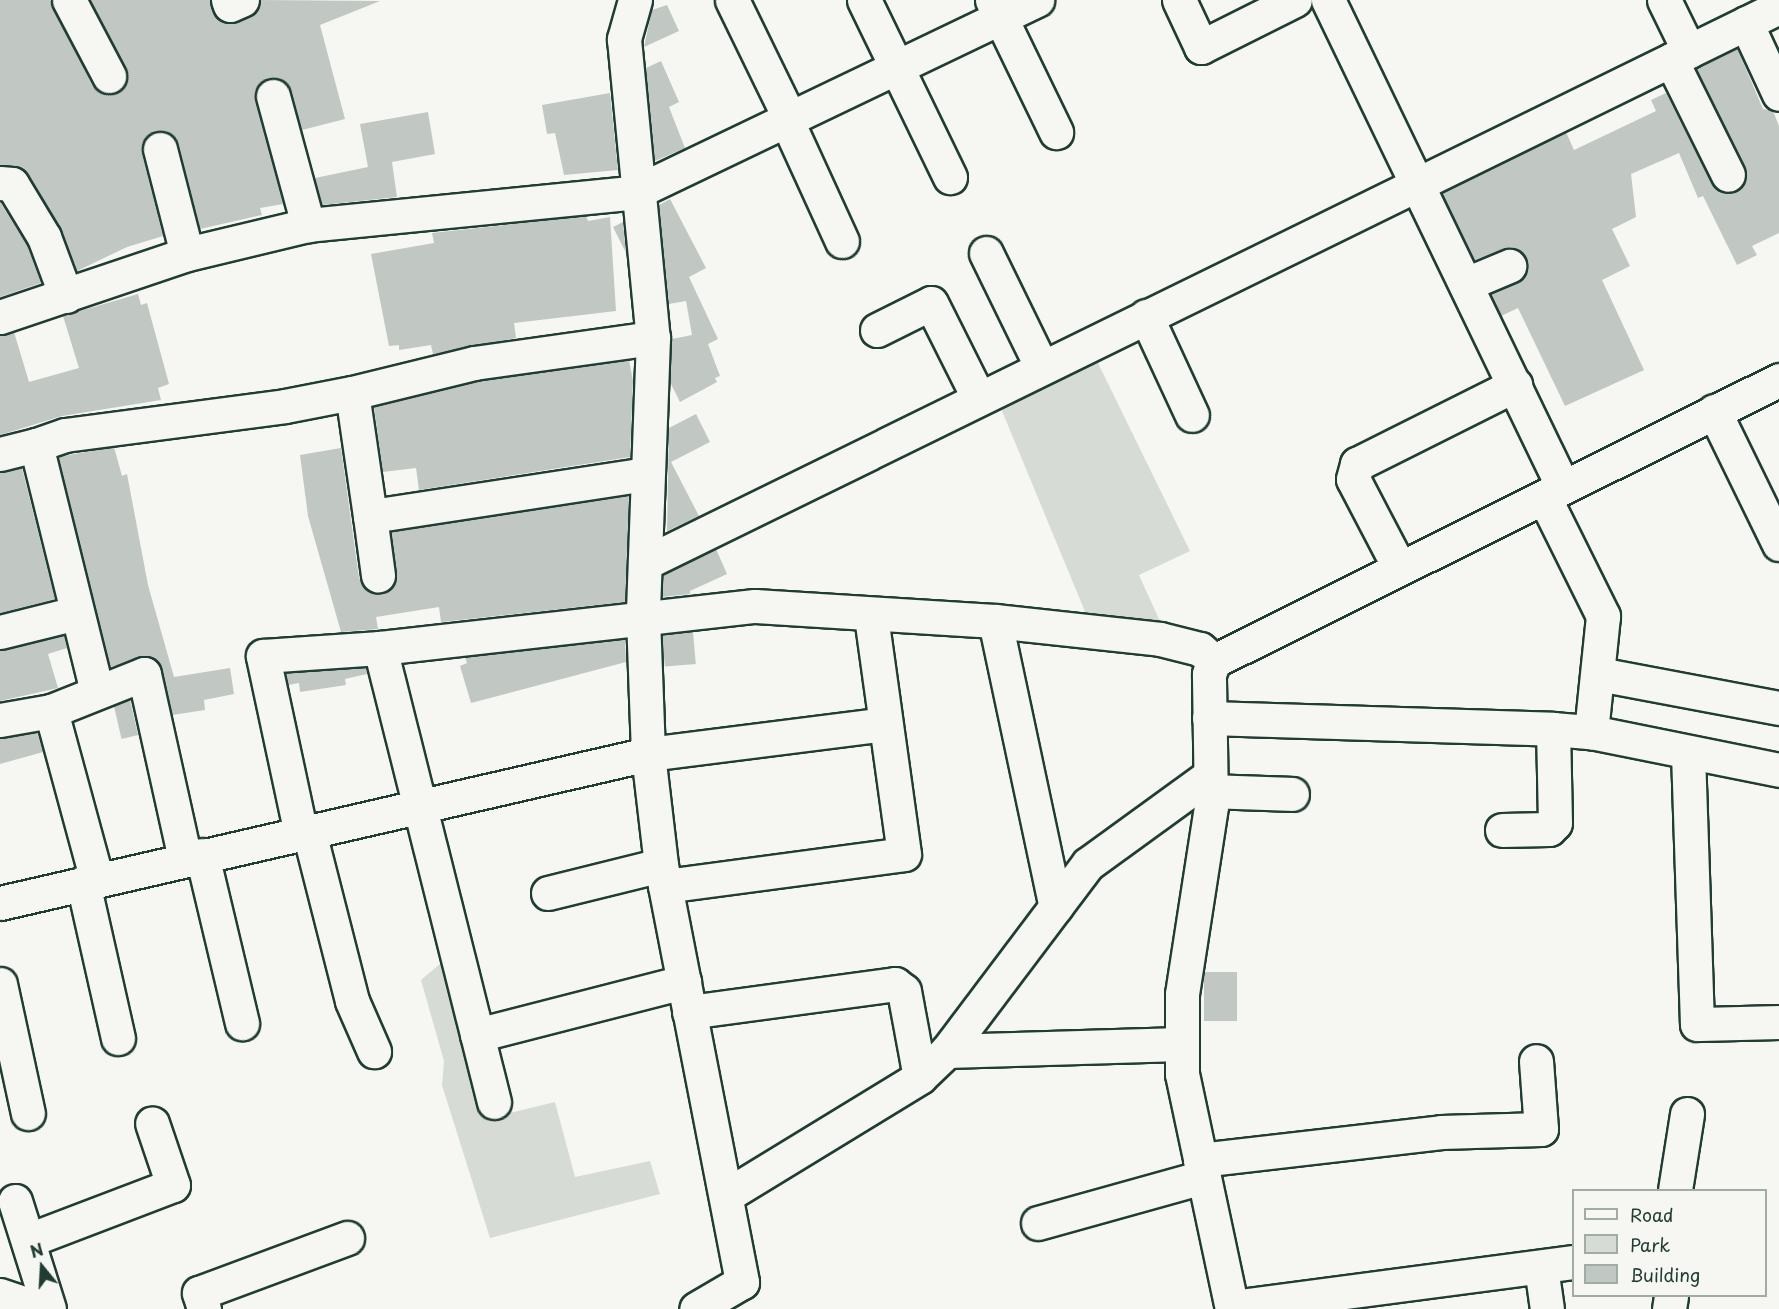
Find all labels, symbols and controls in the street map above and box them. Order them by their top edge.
legend [1572,1189,1767,1297]
text: Road [1630,1201,1674,1228]
text: Park [1630,1231,1670,1258]
north arrow [12,1237,72,1297]
text: N [27,1237,46,1263]
text: Building [1630,1261,1700,1288]

